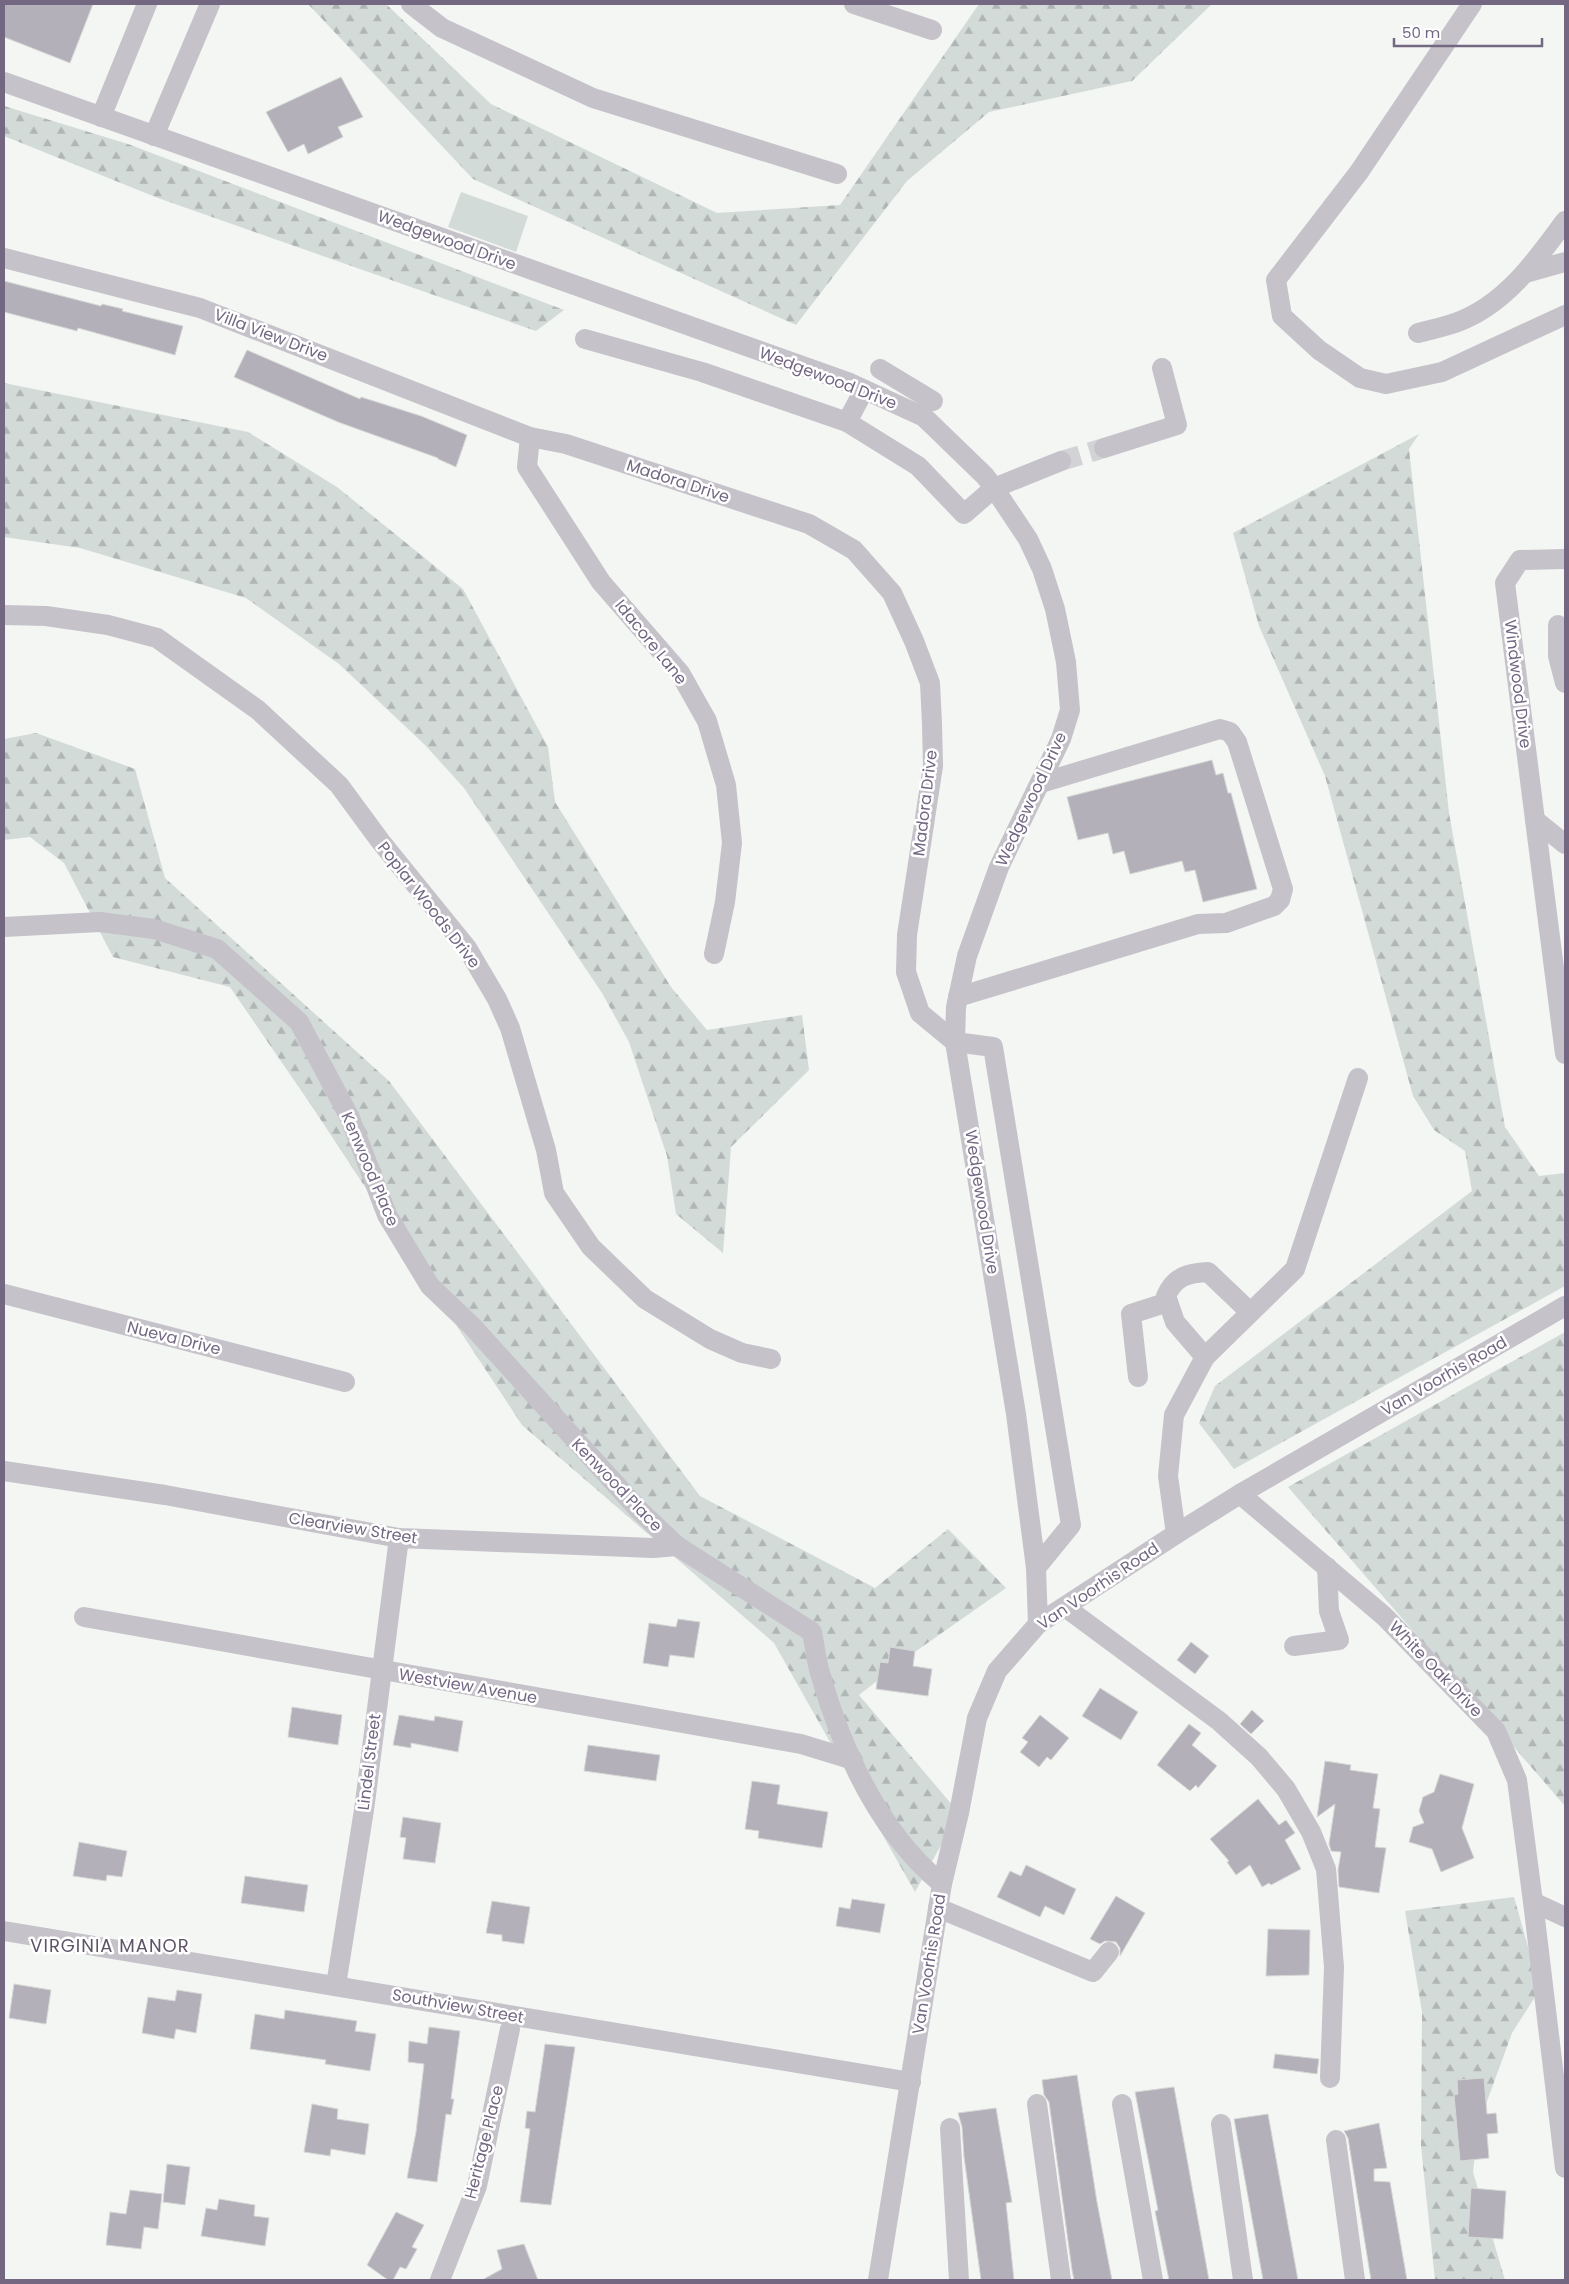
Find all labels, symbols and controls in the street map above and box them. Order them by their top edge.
scale bar [1394,15,1542,47]
text: 50 m [1402,22,1440,43]
street label: Wedgewood Drive [375,204,520,276]
street label: Villa View Drive [211,303,331,367]
street label: Wedgewood Drive [756,341,900,415]
street label: Madora Drive [624,454,732,508]
street label: Idacore Lane [609,595,693,690]
street label: Windwood Drive [1499,618,1537,750]
street label: Wedgewood Drive [990,728,1072,870]
street label: Madora Drive [907,749,943,857]
street label: Poplar Woods Drive [372,837,486,973]
street label: Kenwood Place [336,1108,404,1230]
street label: Wedgewood Drive [959,1128,1005,1276]
street label: Nueva Drive [125,1315,223,1361]
street label: Van Voorhis Road [1377,1331,1511,1421]
street label: Kenwood Place [566,1433,668,1537]
street label: Clearview Street [287,1506,419,1550]
street label: Van Voorhis Road [1033,1537,1163,1635]
street label: White Oak Drive [1384,1616,1488,1722]
street label: Westview Avenue [397,1663,539,1709]
street label: Lindel Street [352,1712,386,1811]
street label: Van Voorhis Road [907,1892,951,2036]
district label: VIRGINIA MANOR [30,1933,190,1958]
street label: Southview Street [391,1983,526,2029]
street label: Heritage Place [459,2083,509,2201]

